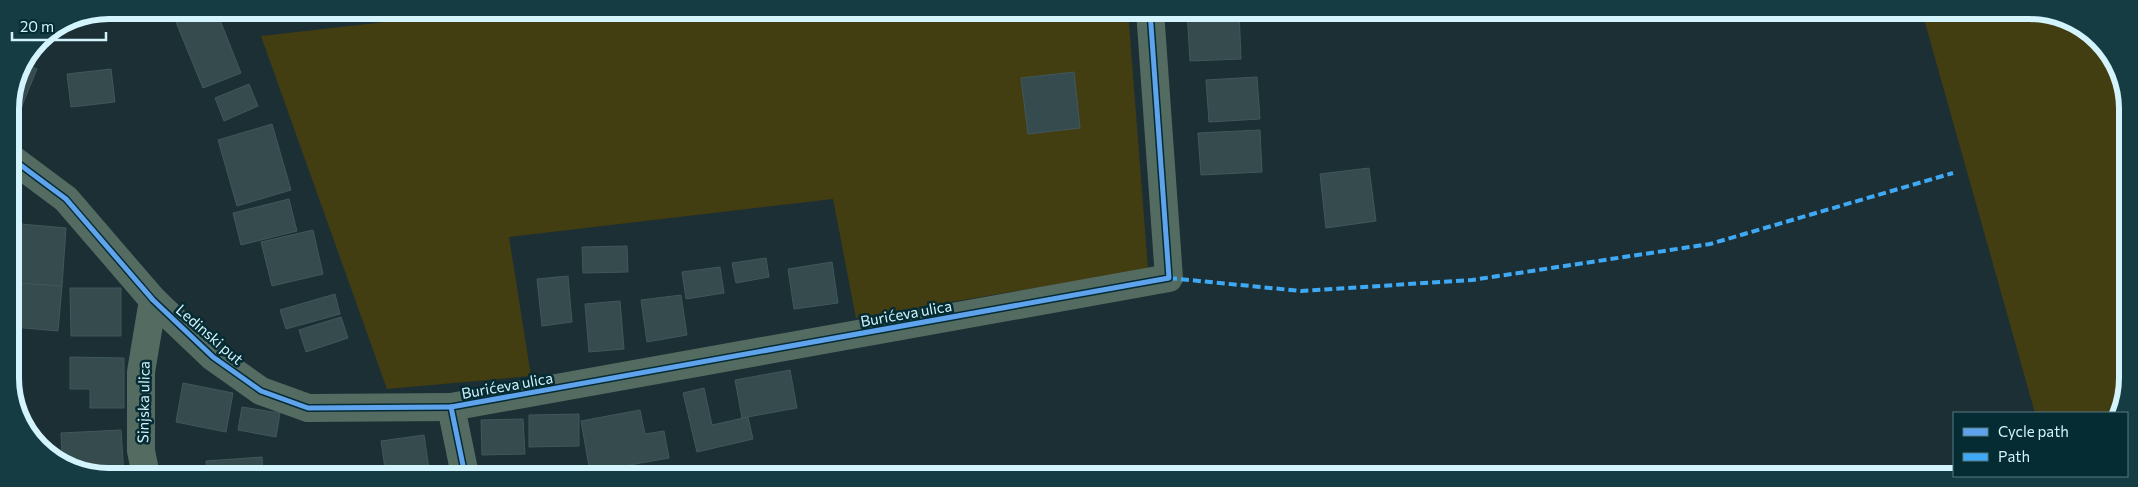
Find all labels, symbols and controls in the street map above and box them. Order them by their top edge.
scale bar [12,10,106,42]
text: 20 m [20,17,54,35]
street label: Burićeva ulica [859,296,953,330]
street label: Ledinski put [173,300,247,368]
street label: Sinjska ulica [133,361,153,443]
street label: Burićeva ulica [460,368,554,402]
legend [1953,412,2128,477]
text: Cycle path [1998,422,2069,440]
text: Path [1998,447,2030,465]

